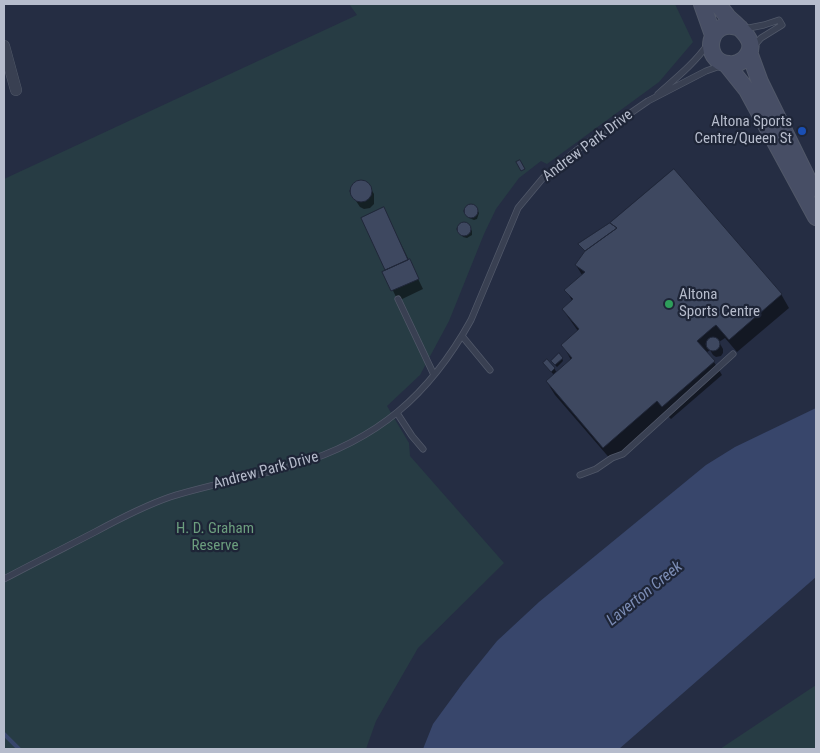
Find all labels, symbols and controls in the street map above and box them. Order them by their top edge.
street label: Andrew Park Drive [539,106,637,186]
place label: Altona Sports Centre/Queen St [694,113,792,148]
marker: Altona Sports Centre/Queen St [796,125,808,137]
place label: Altona Sports Centre [679,286,760,321]
marker: Altona Sports Centre [663,298,675,310]
street label: Andrew Park Drive [211,448,321,494]
park label: H. D. Graham Reserve [176,520,254,555]
water label: Laverton Creek [603,558,687,630]

